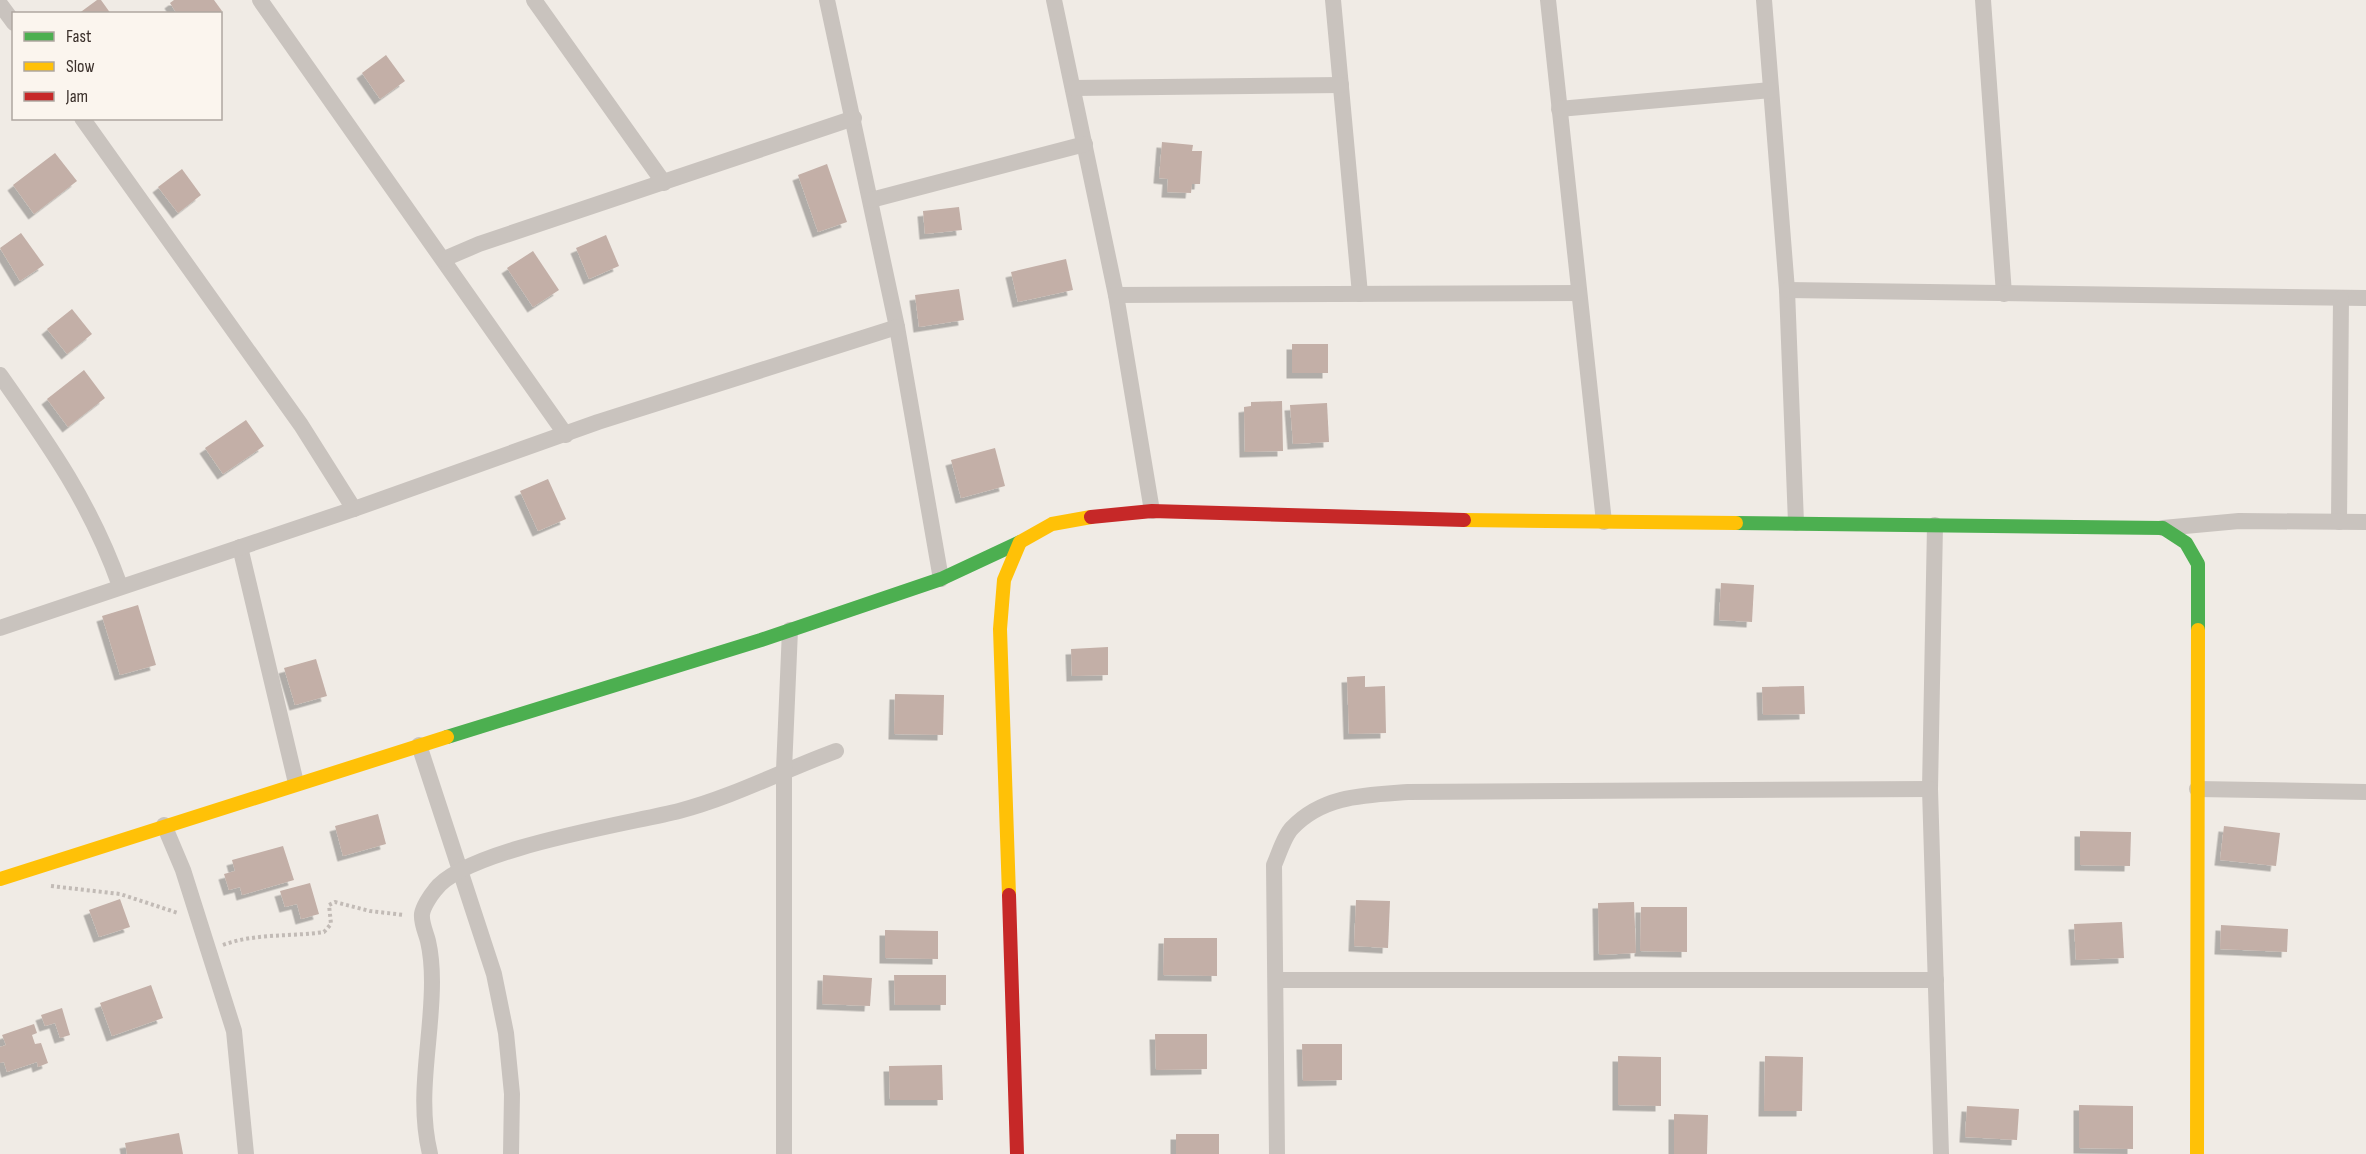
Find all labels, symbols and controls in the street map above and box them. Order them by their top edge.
legend [12,12,222,120]
text: Fast [66,26,92,47]
text: Slow [66,56,95,77]
text: Jam [65,86,88,107]

